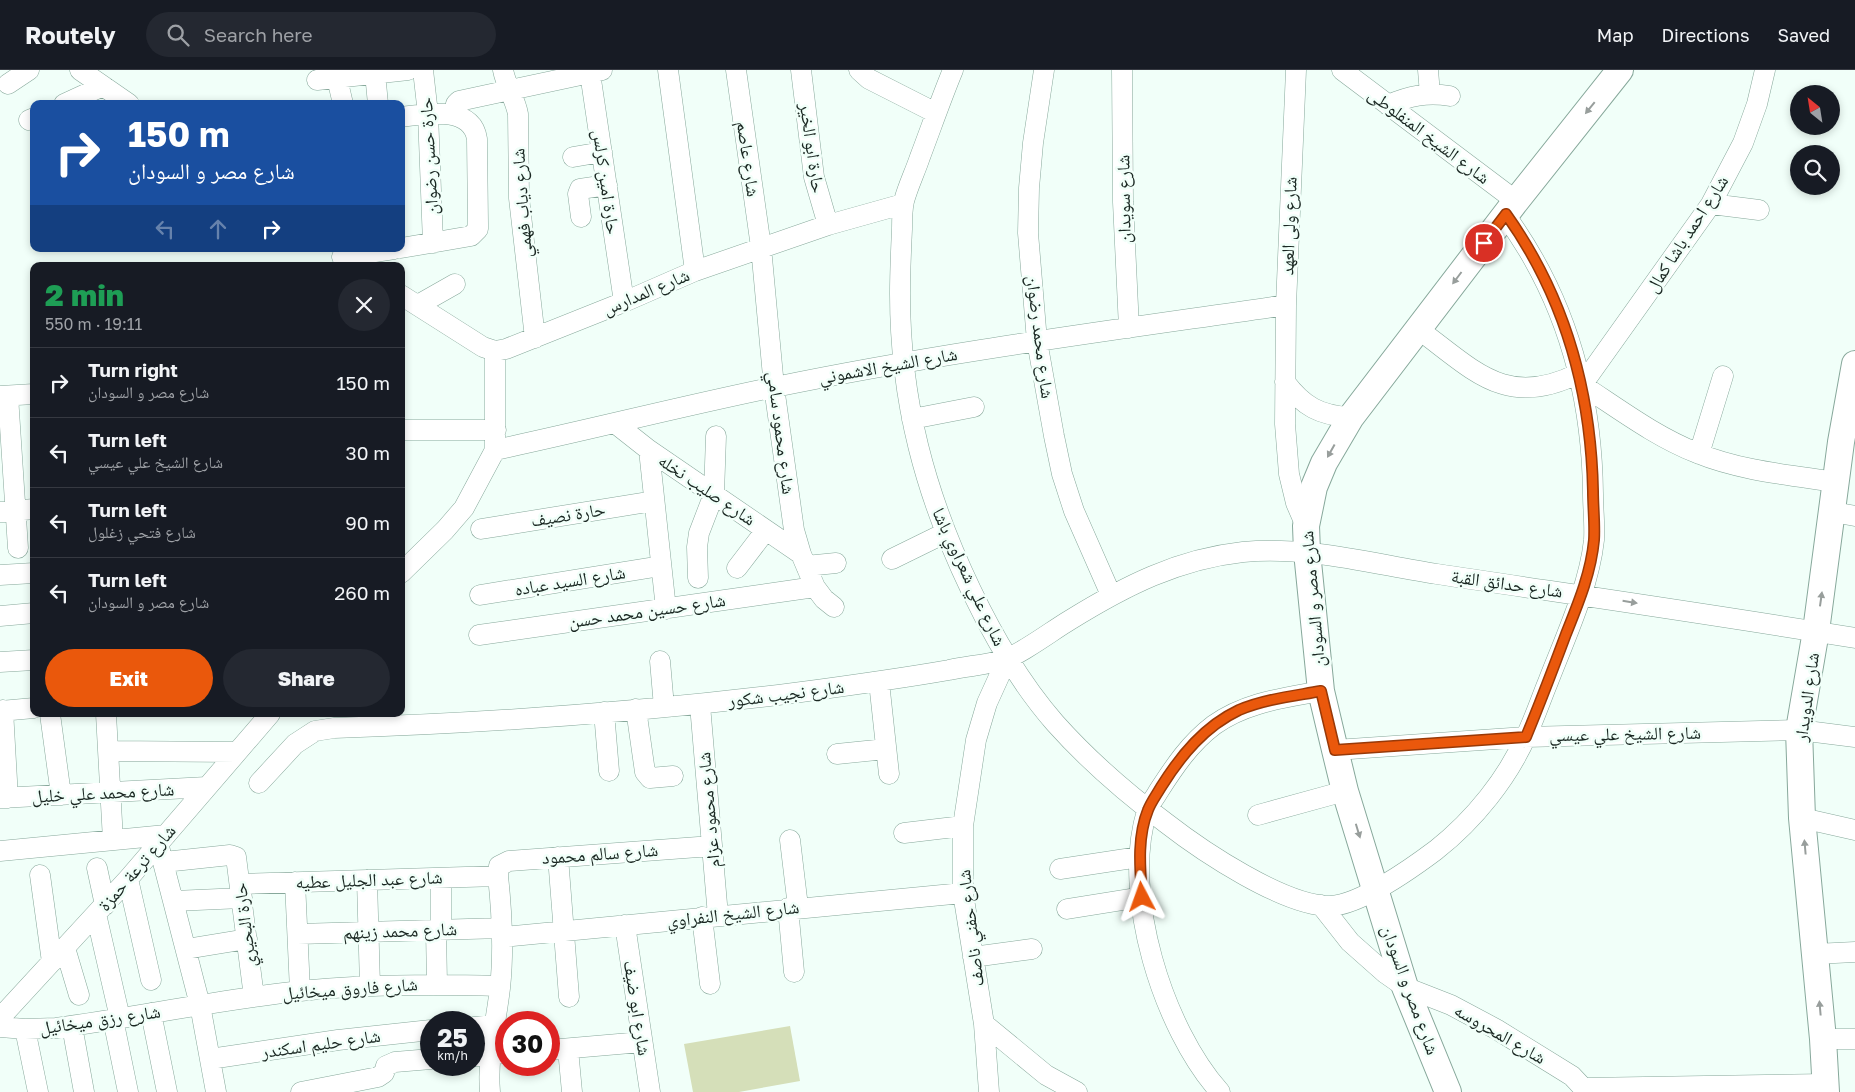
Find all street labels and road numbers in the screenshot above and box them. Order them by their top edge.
street label: شارع الشيخ المنفلوطى [1363,82,1495,190]
street label: حارة حسن رضوان [414,97,443,215]
street label: حارة ابو الخير [795,100,830,194]
street label: شارع عاصم [731,120,765,198]
street label: حارة امين كرلس [588,128,625,236]
street label: شارع دياب فهمي [506,147,540,258]
street label: شارع سويدان [1111,155,1136,243]
street label: شارع احمد باشا كمال [1640,171,1733,297]
street label: شارع ولى العهد [1275,176,1302,276]
street label: شارع المدارس [599,263,693,320]
street label: شارع محمد رضوان [1022,274,1059,400]
street label: شارع الشيخ الاشموني [817,342,960,393]
street label: شارع محمود سامي [759,370,800,496]
street label: شارع صليب نخله [654,449,760,531]
street label: حارة نصيف [529,497,607,531]
street label: شارع علي شعراوي باشا [924,504,1012,651]
street label: شارع مصر و السودان [1295,530,1330,668]
street label: شارع السيد عباده [513,560,627,601]
street label: شارع حدائق القبة [1450,564,1564,603]
street label: شارع حسين محمد حسن [567,588,727,633]
street label: شارع الدويدار [1789,651,1824,744]
street label: شارع نجيب شكور [726,675,845,712]
street label: شارع الشيخ علي عيسي [1549,721,1701,750]
street label: شارع محمود عزام [692,751,726,869]
street label: شارع محمد علي خليل [31,777,175,811]
street label: شارع ترعة حمزة [93,820,181,916]
street label: شارع سالم محمود [541,838,659,870]
street label: شارع عبد الجليل عطيه [295,865,443,894]
street label: شارع حفني ناصف [952,868,993,988]
street label: حارة البحيري [228,881,265,969]
street label: شارع الشيخ النفراوي [666,895,801,935]
street label: شارع محمد زينهم [343,917,457,945]
street label: شارع مصر و السودان [1376,922,1445,1058]
street label: شارع ابو ضيف [619,959,656,1057]
street label: شارع فاروق ميخائيل [282,972,418,1005]
street label: شارع المحروسه [1450,998,1550,1069]
street label: شارع رزق ميخائيل [38,1000,162,1039]
street label: شارع حليم اسكندر [259,1024,382,1064]

